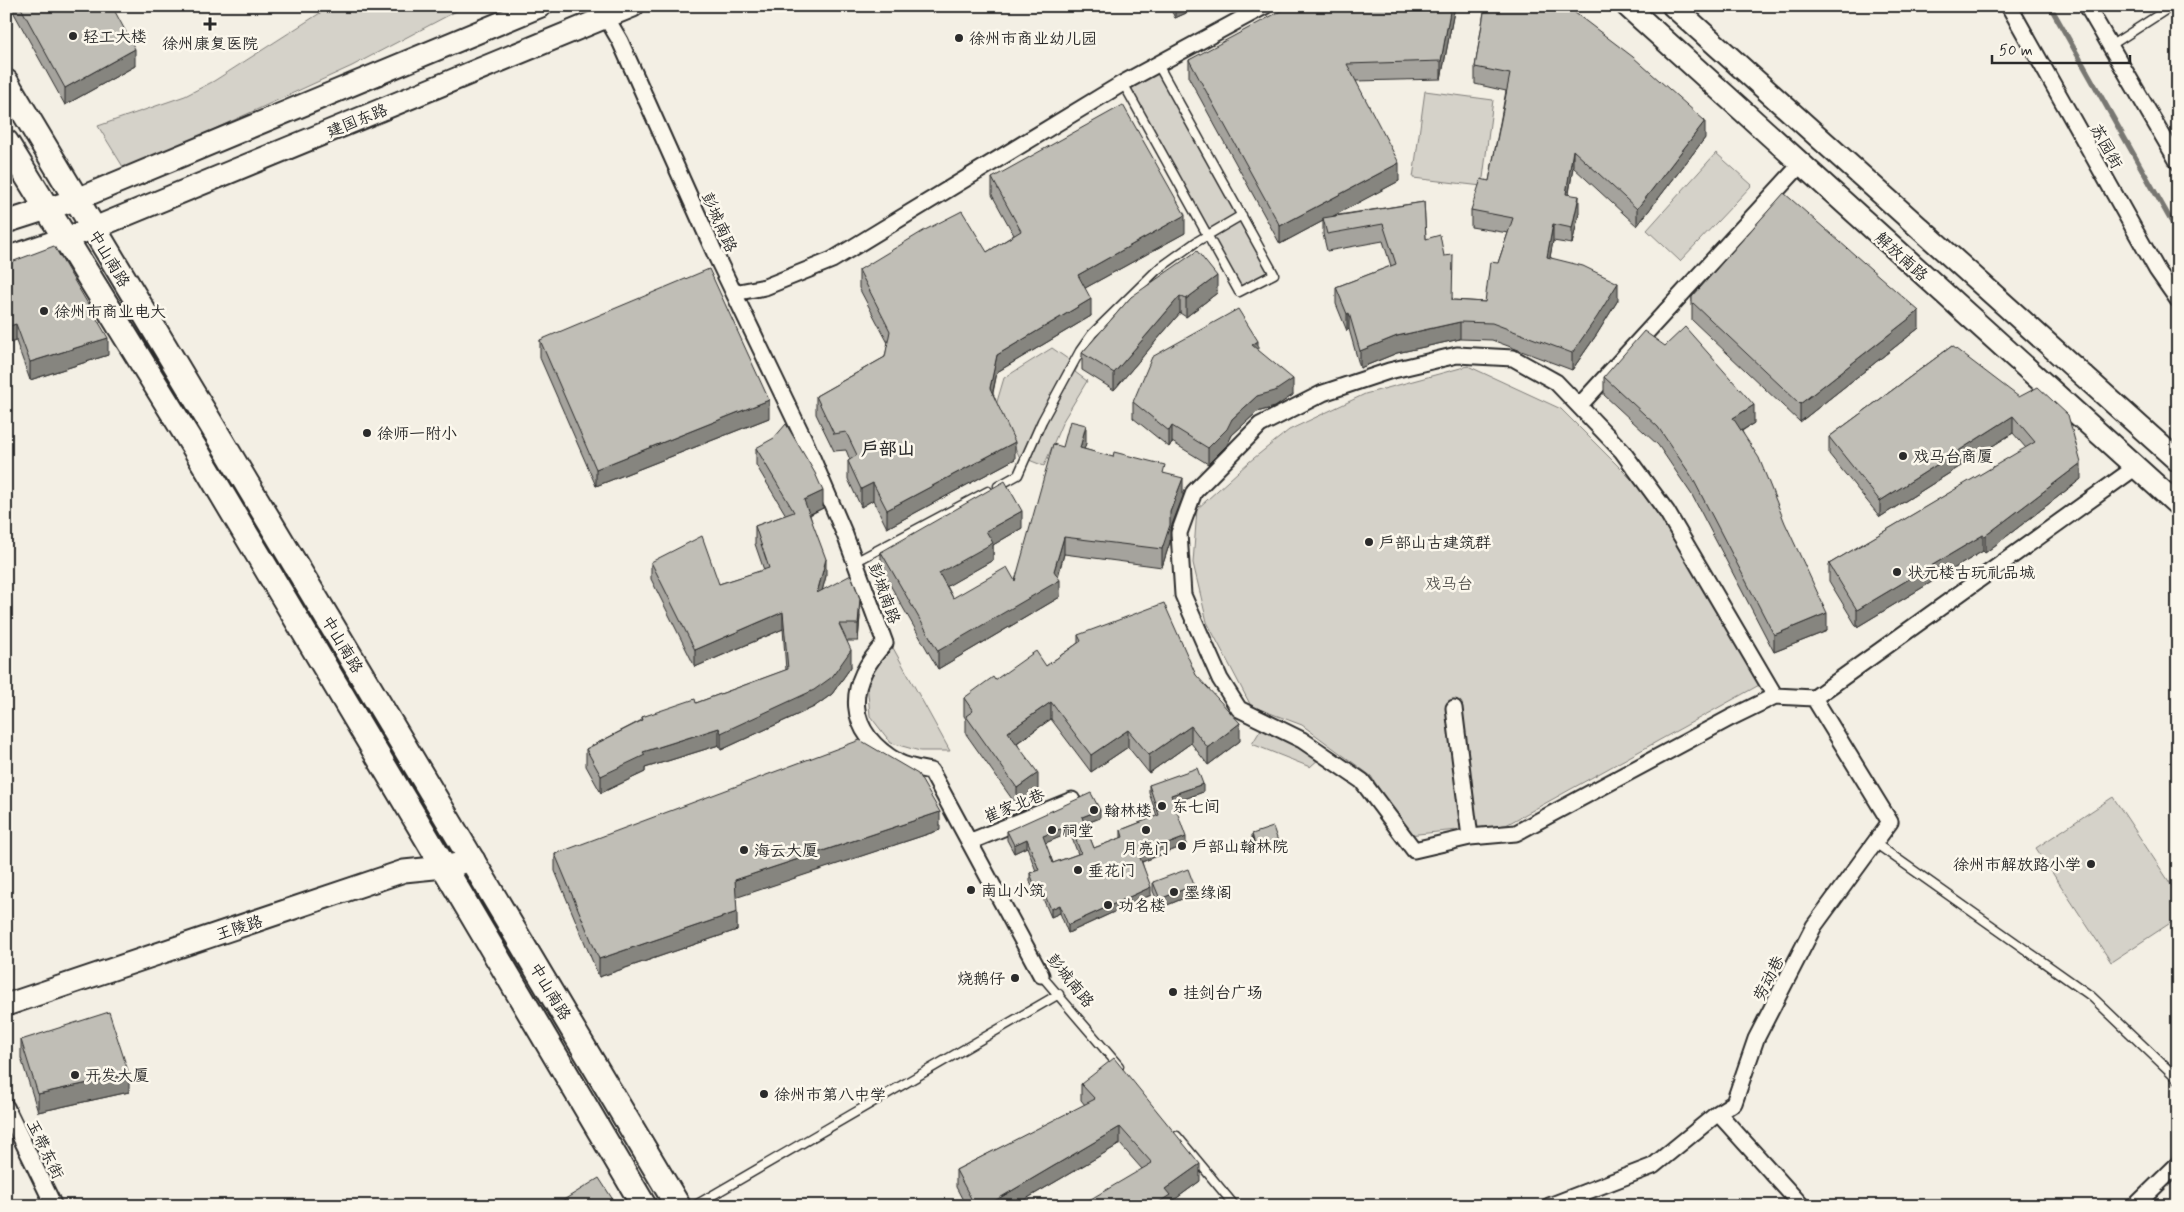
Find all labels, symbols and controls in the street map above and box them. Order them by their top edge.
marker: 徐州康复医院 [203,17,217,31]
place label: 轻工大楼 [83,27,147,48]
place label: 徐州市商业幼儿园 [969,29,1097,50]
marker: 轻工大楼 [67,30,79,42]
marker: 徐州市商业幼儿园 [953,32,965,44]
scale bar [1992,32,2129,64]
place label: 徐州康复医院 [162,34,258,55]
text: 50 m [1999,41,2033,61]
street label: 建国东路 [324,100,391,143]
street label: 苏园街 [2085,121,2127,173]
street label: 彭城南路 [696,189,741,256]
street label: 中山南路 [83,226,134,292]
street label: 解放南路 [1870,228,1932,286]
place label: 徐州市商业电大 [54,302,166,323]
marker: 徐州市商业电大 [38,305,50,317]
place label: 徐师一附小 [377,424,457,445]
marker: 徐师一附小 [361,427,373,439]
district label: 户部山 [861,438,915,462]
place label: 戏马台商厦 [1913,447,1993,468]
marker: 戏马台商厦 [1897,450,1909,462]
place label: 户部山古建筑群 [1379,533,1491,554]
marker: 户部山古建筑群 [1363,536,1375,548]
street label: 彭城南路 [863,560,904,627]
place label: 状元楼古玩礼品城 [1907,563,2035,584]
marker: 状元楼古玩礼品城 [1891,566,1903,578]
park label: 戏马台 [1425,574,1473,595]
street label: 中山南路 [316,612,367,678]
street label: 崔家北巷 [981,785,1048,828]
place label: 东七间 [1172,797,1220,818]
marker: 东七间 [1156,800,1168,812]
place label: 翰林楼 [1104,801,1152,822]
marker: 翰林楼 [1088,804,1100,816]
place label: 祠堂 [1062,821,1094,842]
marker: 祠堂 [1046,824,1058,836]
marker: 月亮门 [1140,824,1152,836]
place label: 户部山翰林院 [1192,837,1288,858]
place label: 月亮门 [1122,839,1170,860]
marker: 户部山翰林院 [1176,840,1188,852]
place label: 海云大厦 [754,841,818,862]
marker: 海云大厦 [738,844,750,856]
place label: 徐州市解放路小学 [1953,855,2081,876]
marker: 徐州市解放路小学 [2085,858,2097,870]
place label: 垂花门 [1088,861,1136,882]
marker: 垂花门 [1072,864,1084,876]
place label: 南山小筑 [981,881,1045,902]
place label: 墨缘阁 [1184,883,1232,904]
marker: 南山小筑 [965,884,977,896]
marker: 墨缘阁 [1168,886,1180,898]
place label: 功名楼 [1118,896,1166,917]
marker: 功名楼 [1102,899,1114,911]
street label: 王陵路 [213,911,266,946]
street label: 彭城南路 [1042,949,1098,1012]
street label: 劳动巷 [1749,953,1790,1005]
street label: 中山南路 [524,959,575,1025]
place label: 烧鹅仔 [957,969,1005,990]
marker: 烧鹅仔 [1009,972,1021,984]
place label: 挂剑台广场 [1183,983,1263,1004]
marker: 挂剑台广场 [1167,986,1179,998]
place label: 开发大厦 [85,1066,149,1087]
marker: 开发大厦 [69,1069,81,1081]
place label: 徐州市第八中学 [774,1085,886,1106]
marker: 徐州市第八中学 [758,1088,770,1100]
street label: 玉带东街 [21,1116,68,1183]

